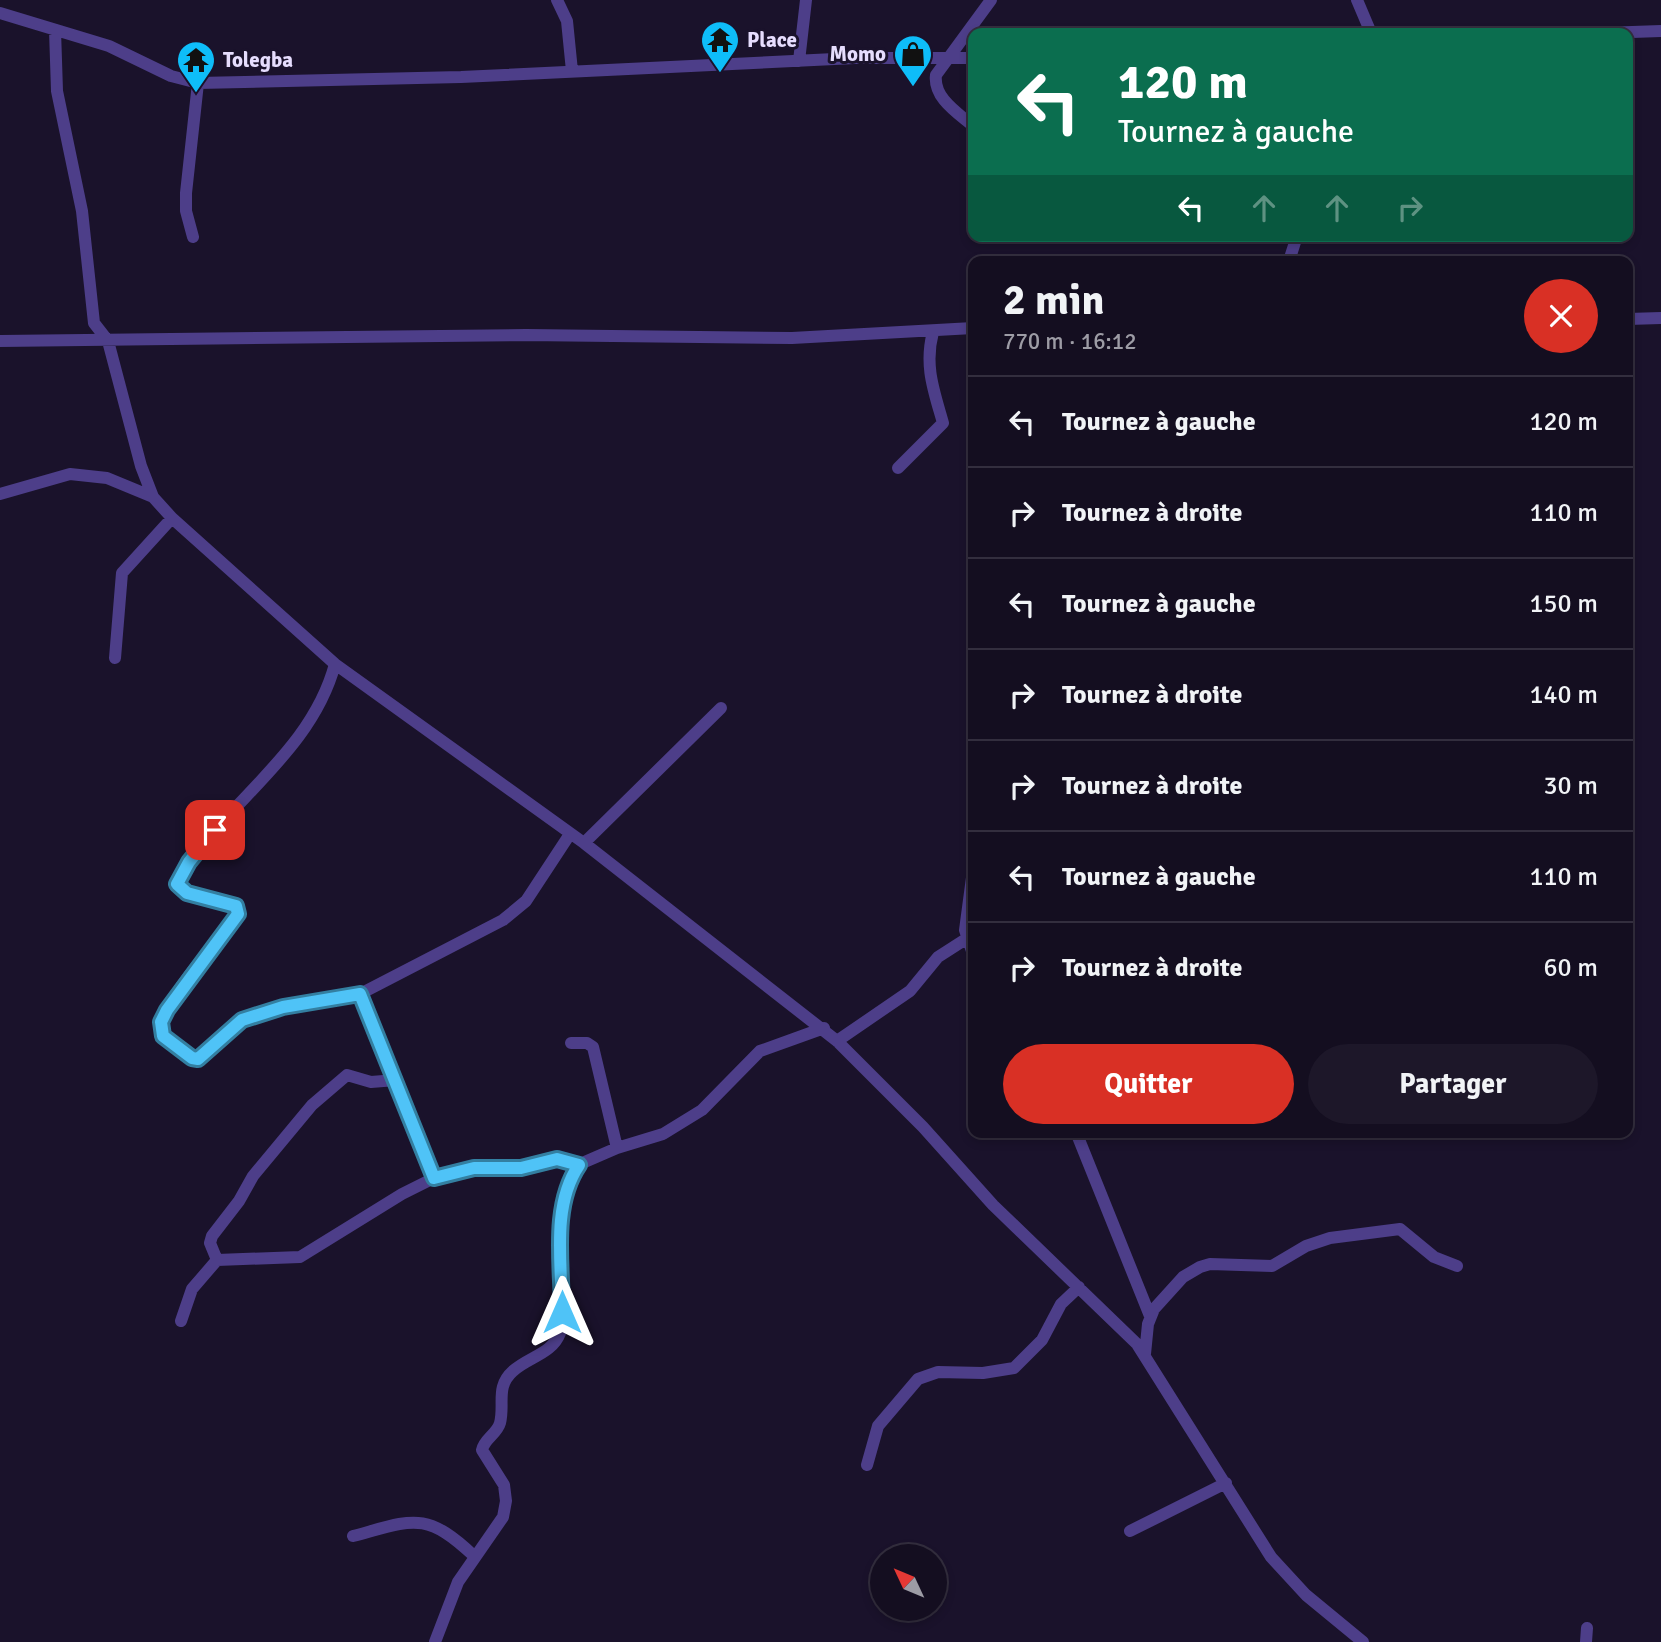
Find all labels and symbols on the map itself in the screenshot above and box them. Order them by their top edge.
temple icon: Place [699,19,741,74]
place label: Place [747,27,797,53]
shop icon: Momo [892,33,934,88]
temple icon: Tolegba [175,39,217,94]
place label: Momo [830,41,886,67]
place label: Tolegba [223,47,293,73]
pin [185,800,245,860]
position arrow [525,1275,599,1349]
north arrow [870,1544,947,1620]

